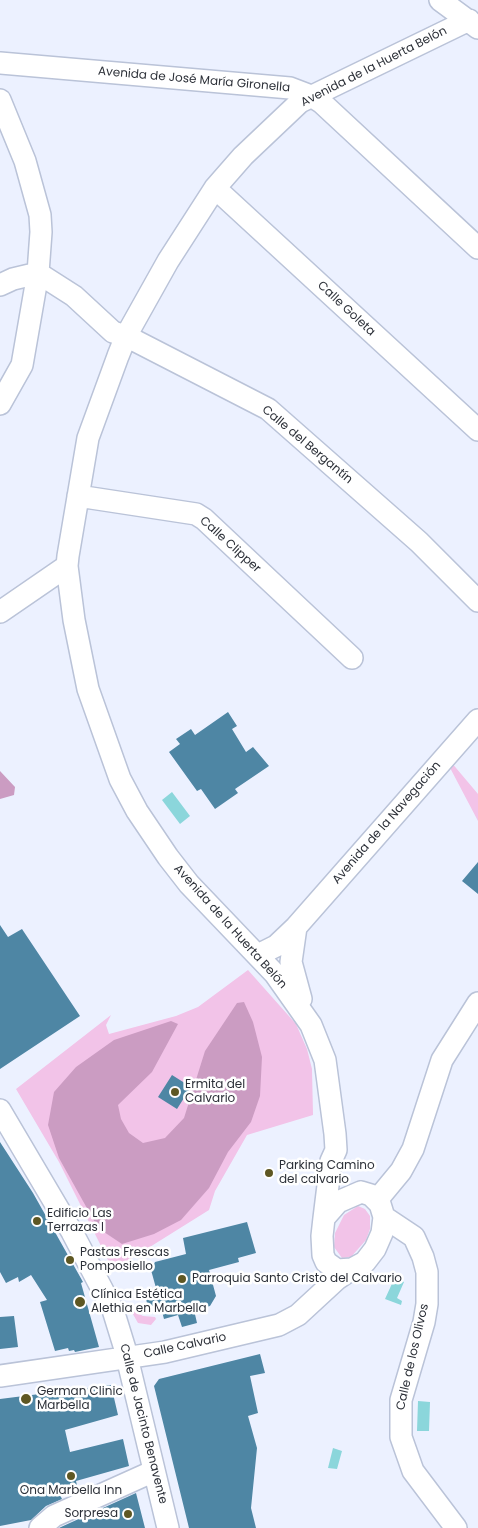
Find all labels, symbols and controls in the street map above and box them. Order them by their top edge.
street label: Avenida de la Huerta Belón [299,24,449,110]
street label: Avenida de José María Gironella [97,64,291,96]
street label: Calle Goleta [314,279,378,339]
street label: Calle del Bergantín [259,403,355,487]
street label: Calle Clipper [196,514,264,576]
street label: Avenida de la Navegación [330,759,444,887]
street label: Avenida de la Huerta Belón [170,862,290,992]
place label: Ermita del Calvario [185,1078,245,1106]
marker: Ermita del Calvario [169,1086,181,1098]
place label: Parking Camino del calvario [279,1159,375,1187]
marker: Parking Camino del calvario [263,1167,275,1179]
place label: Edificio Las Terrazas I [47,1207,112,1235]
marker: Edificio Las Terrazas I [31,1215,43,1227]
place label: Pastas Frescas Pomposiello [80,1246,169,1274]
marker: Pastas Frescas Pomposiello [64,1254,76,1266]
place label: Parroquia Santo Cristo del Calvario [192,1272,402,1286]
marker: Parroquia Santo Cristo del Calvario [176,1273,188,1285]
place label: Clínica Estética Alethia en Marbella [91,1288,207,1316]
marker: Clínica Estética Alethia en Marbella [73,1295,87,1309]
street label: Calle de los Olivos [394,1302,432,1412]
street label: Calle Calvario [142,1330,228,1362]
street label: Calle de Jacinto Benavente [116,1342,170,1506]
place label: German Clinic Marbella [37,1385,123,1413]
marker: German Clinic Marbella [19,1392,33,1406]
marker: Ona Marbella Inn [65,1470,77,1482]
place label: Ona Marbella Inn [20,1484,122,1498]
place label: Sorpresa [64,1507,118,1521]
marker: Sorpresa [122,1508,134,1520]

